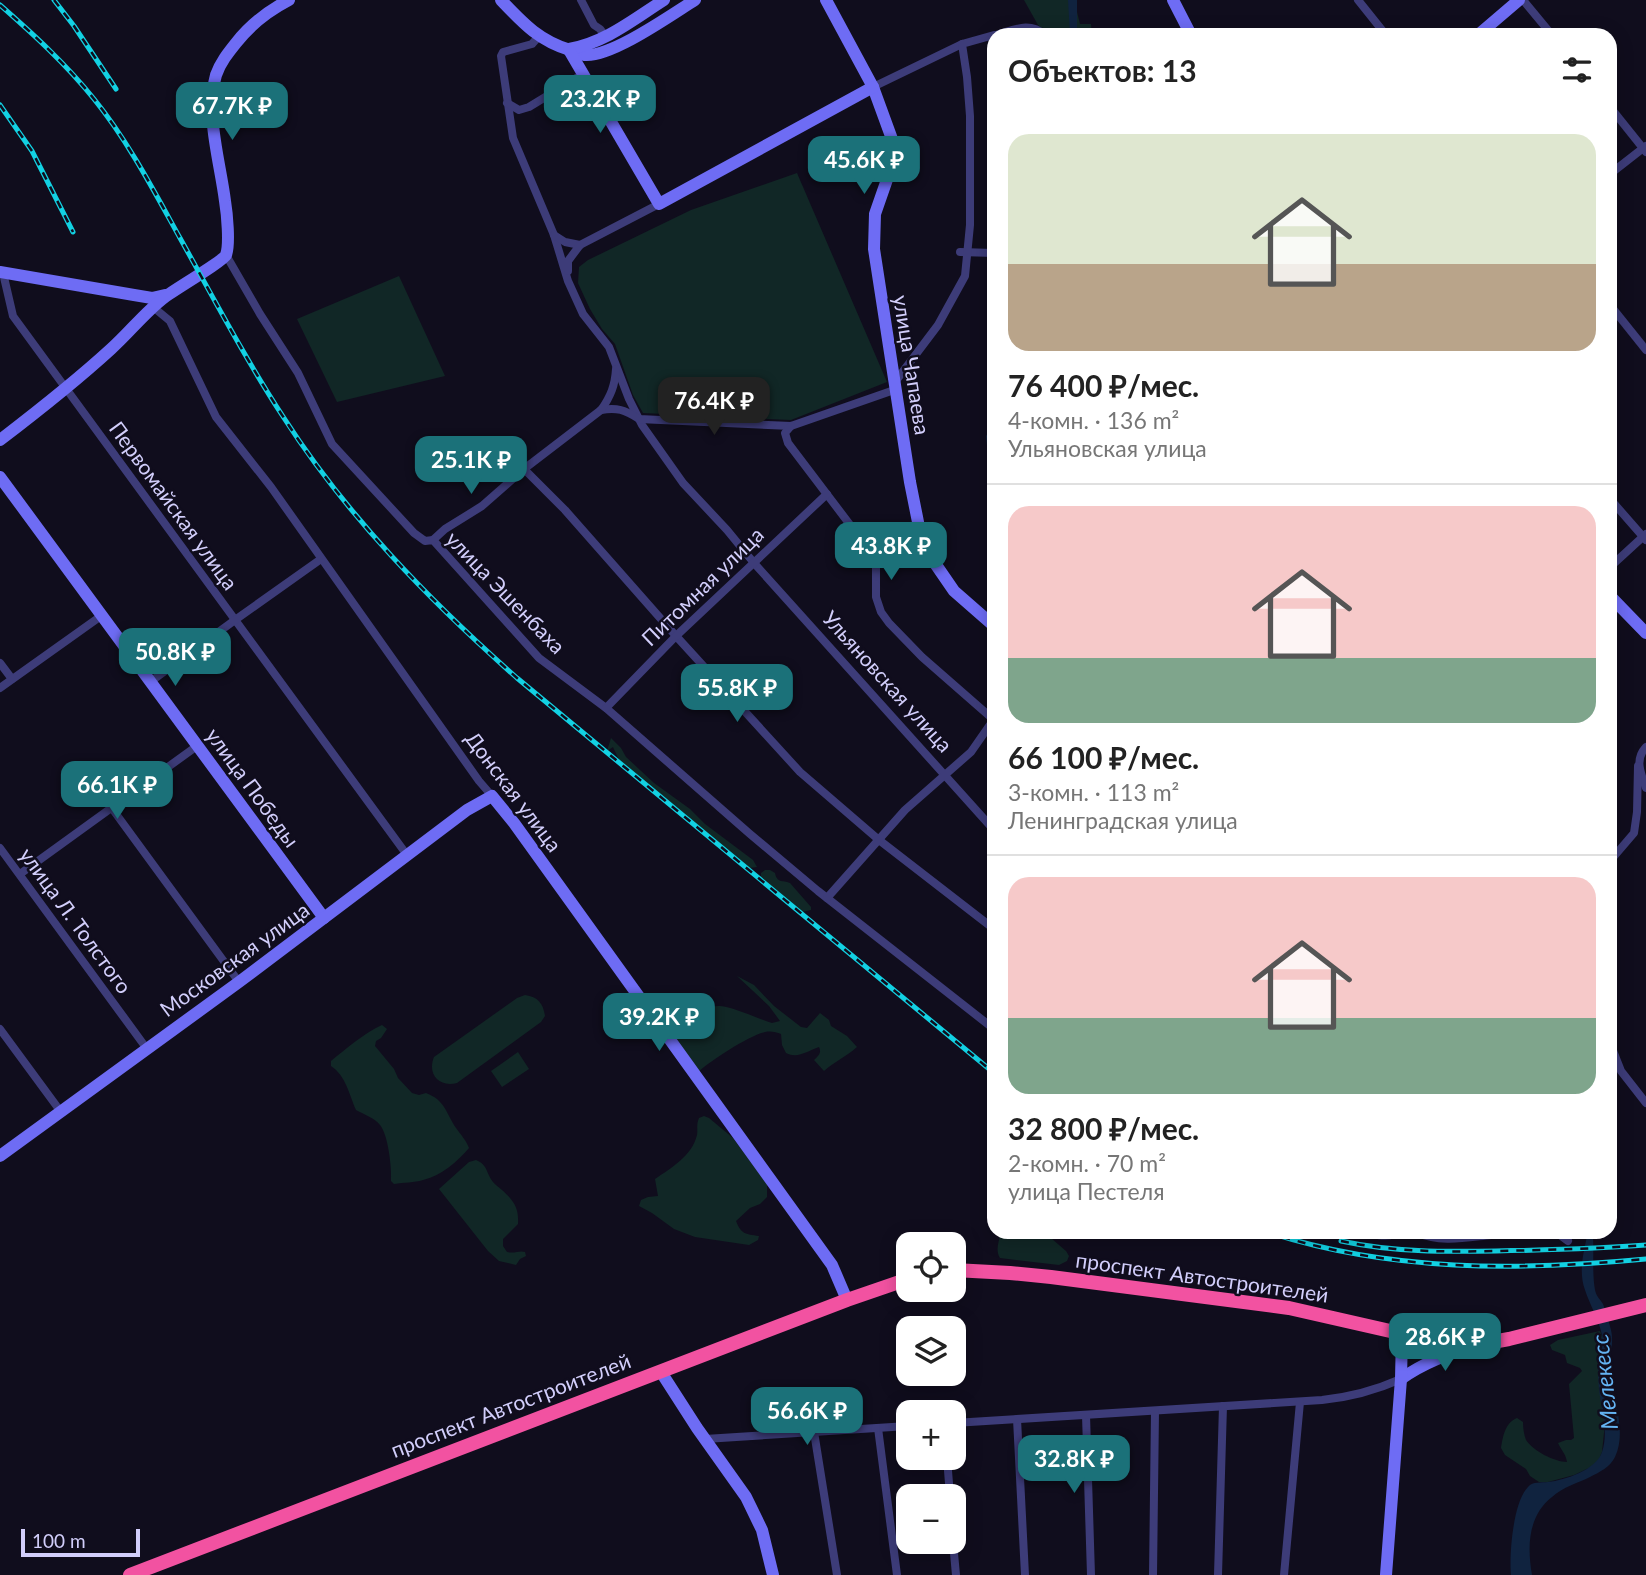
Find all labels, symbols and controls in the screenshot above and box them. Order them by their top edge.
icon: filters [1558,51,1596,89]
text: Объектов: 13 [1008,52,1197,88]
pin: 23.2K ₽ [535,76,665,135]
pin: 67.7K ₽ [167,82,297,142]
text: 23.2K ₽ [560,84,640,112]
text: 67.7K ₽ [192,91,272,119]
pin: 45.6K ₽ [799,136,929,196]
text: 45.6K ₽ [824,145,904,173]
icon: home [1239,179,1365,305]
street label: улица Чапаева [889,293,936,436]
text: 76 400 ₽/мес. [1008,367,1199,403]
pin: 76.4K ₽ [649,378,779,437]
text: 76.4K ₽ [674,386,754,414]
text: 4-комн. · 136 m² [1008,406,1179,434]
street label: Первомайская улица [105,416,244,594]
text: Ульяновская улица [1008,434,1207,462]
pin: 25.1K ₽ [406,436,536,496]
text: 25.1K ₽ [431,445,511,473]
street label: Питомная улица [636,521,768,650]
pin: 43.8K ₽ [826,522,956,582]
street label: улица Эшенбаха [441,526,571,658]
text: 43.8K ₽ [851,531,931,559]
icon: home [1239,551,1365,677]
street label: Ульяновская улица [818,605,958,757]
pin: 50.8K ₽ [110,628,240,688]
text: 50.8K ₽ [135,637,215,665]
pin: 55.8K ₽ [672,664,802,724]
text: 55.8K ₽ [697,673,777,701]
street label: улица Победы [202,723,305,852]
street label: Донская улица [461,726,568,856]
text: 66 100 ₽/мес. [1008,739,1199,775]
pin: 66.1K ₽ [52,762,182,821]
text: 66.1K ₽ [77,770,157,798]
text: 3-комн. · 113 m² [1008,778,1179,806]
text: Ленинградская улица [1008,806,1238,834]
street label: улица Л. Толстого [15,842,138,998]
street label: Московская улица [155,896,314,1021]
icon: home [1239,922,1365,1048]
pin: 39.2K ₽ [594,993,724,1053]
text: 39.2K ₽ [619,1002,699,1030]
text: 32 800 ₽/мес. [1008,1110,1199,1146]
text: 2-комн. · 70 m² [1008,1149,1166,1177]
text: улица Пестеля [1008,1177,1165,1205]
map controls [896,1232,966,1554]
button: locate [896,1232,966,1302]
street label: проспект Автостроителей [1074,1246,1330,1307]
pin: 28.6K ₽ [1380,1314,1510,1373]
button: layers [896,1316,966,1386]
text: 28.6K ₽ [1405,1322,1485,1350]
water label: Мелекесс [1585,1333,1623,1431]
street label: проспект Автостроителей [387,1347,634,1462]
pin: 56.6K ₽ [742,1388,872,1447]
text: 56.6K ₽ [767,1396,847,1424]
button: + [896,1400,966,1470]
pin: 32.8K ₽ [1009,1436,1139,1495]
text: 32.8K ₽ [1034,1444,1114,1472]
button: − [896,1484,966,1554]
scale bar [21,1526,140,1558]
text: 100 m [32,1529,86,1552]

